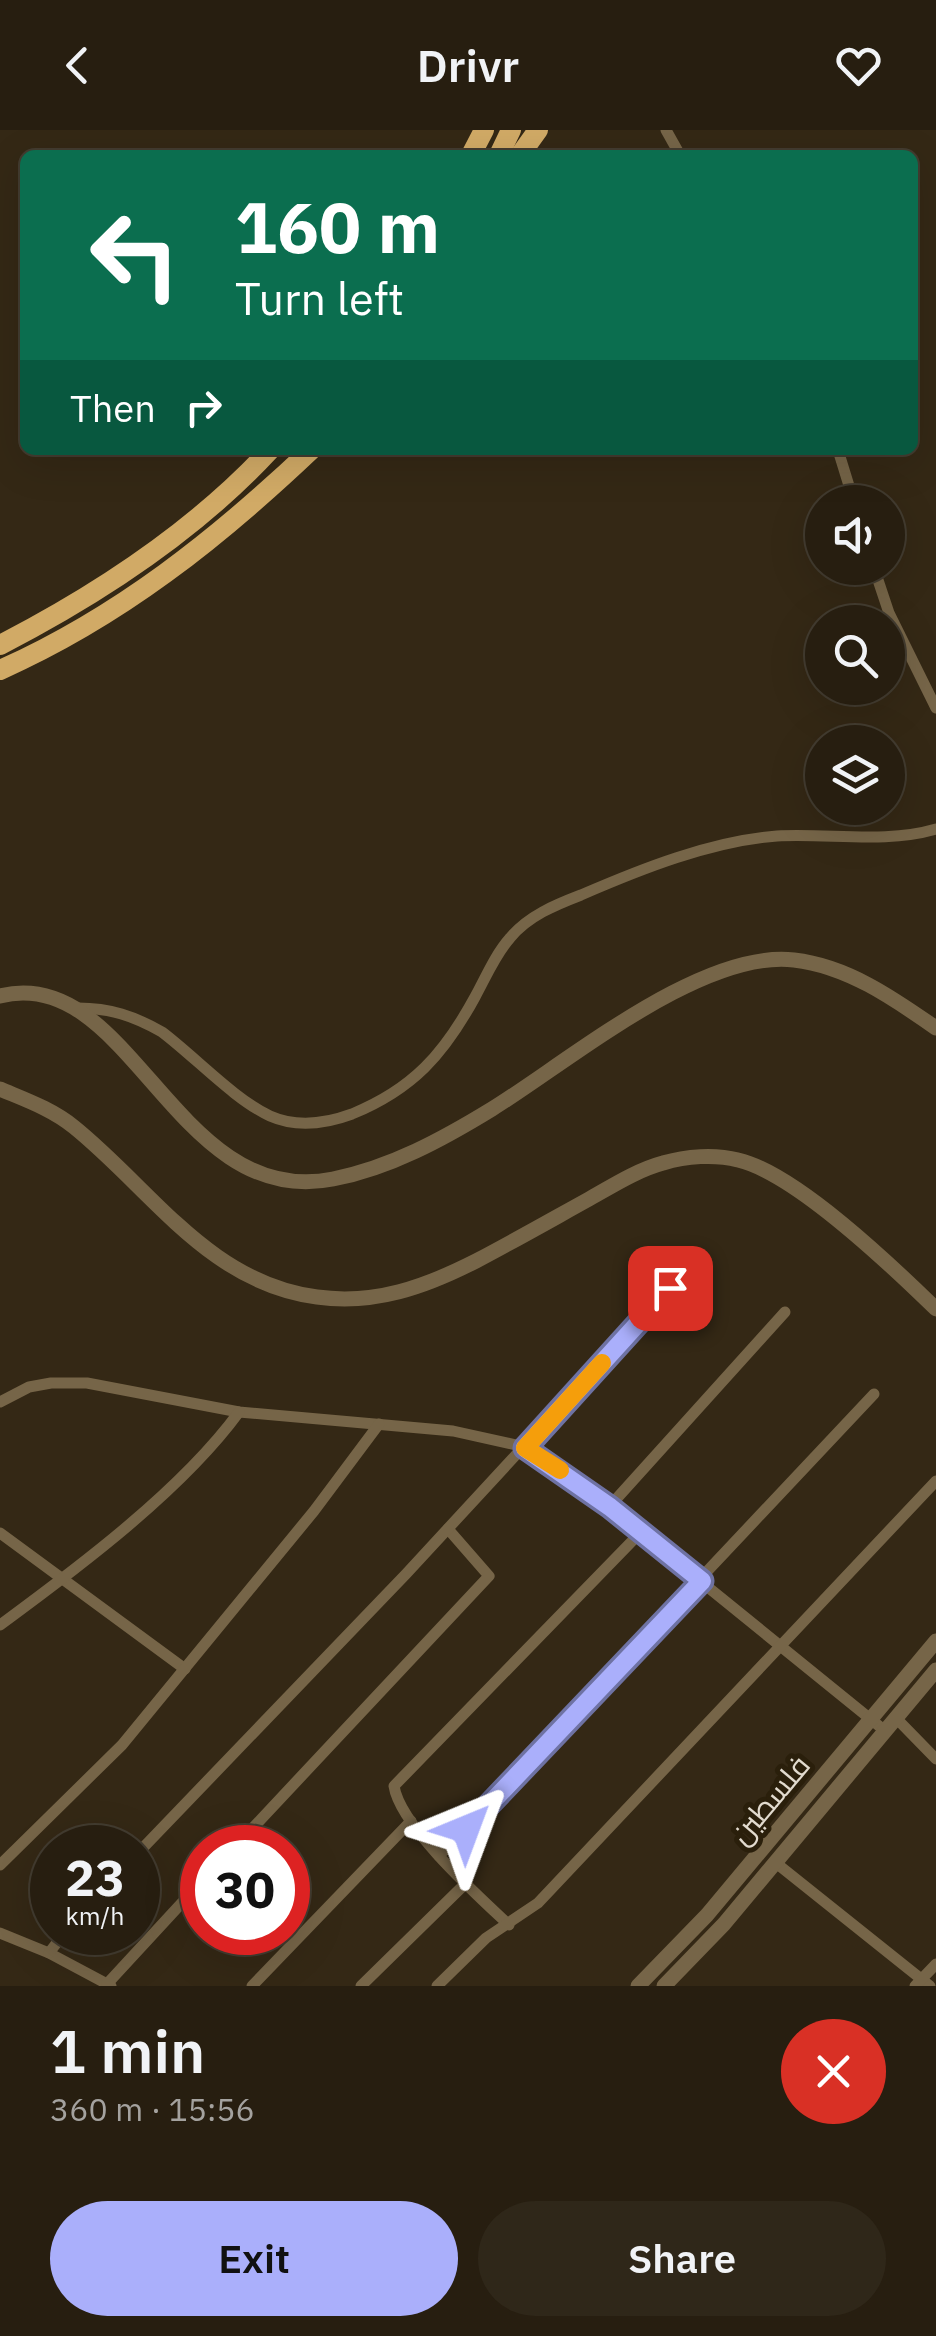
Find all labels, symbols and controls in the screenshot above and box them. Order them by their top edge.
text: Drivr [417,36,519,94]
icon: back [50,38,105,93]
icon: heart [831,38,886,93]
text: 160 m [235,181,440,272]
icon: left [70,190,200,320]
text: Turn left [235,269,404,327]
icon: right [176,380,231,435]
text: Then [70,383,156,432]
map controls [805,485,905,825]
button: sound [805,485,905,585]
button: search [805,605,905,705]
button: layers [805,725,905,825]
pin [628,1246,713,1331]
icon: arrive [643,1261,698,1316]
street label: فلسطين [720,1746,818,1852]
position arrow [414,1777,518,1881]
speed limit sign: 30 [180,1825,310,1955]
text: 23 [65,1845,125,1910]
text: km/h [66,1899,124,1932]
text: 1 min [50,2011,205,2090]
button: close [781,2019,886,2124]
text: 360 m · 15:56 [50,2088,255,2130]
button: Exit [50,2201,458,2316]
button: Share [478,2201,886,2316]

